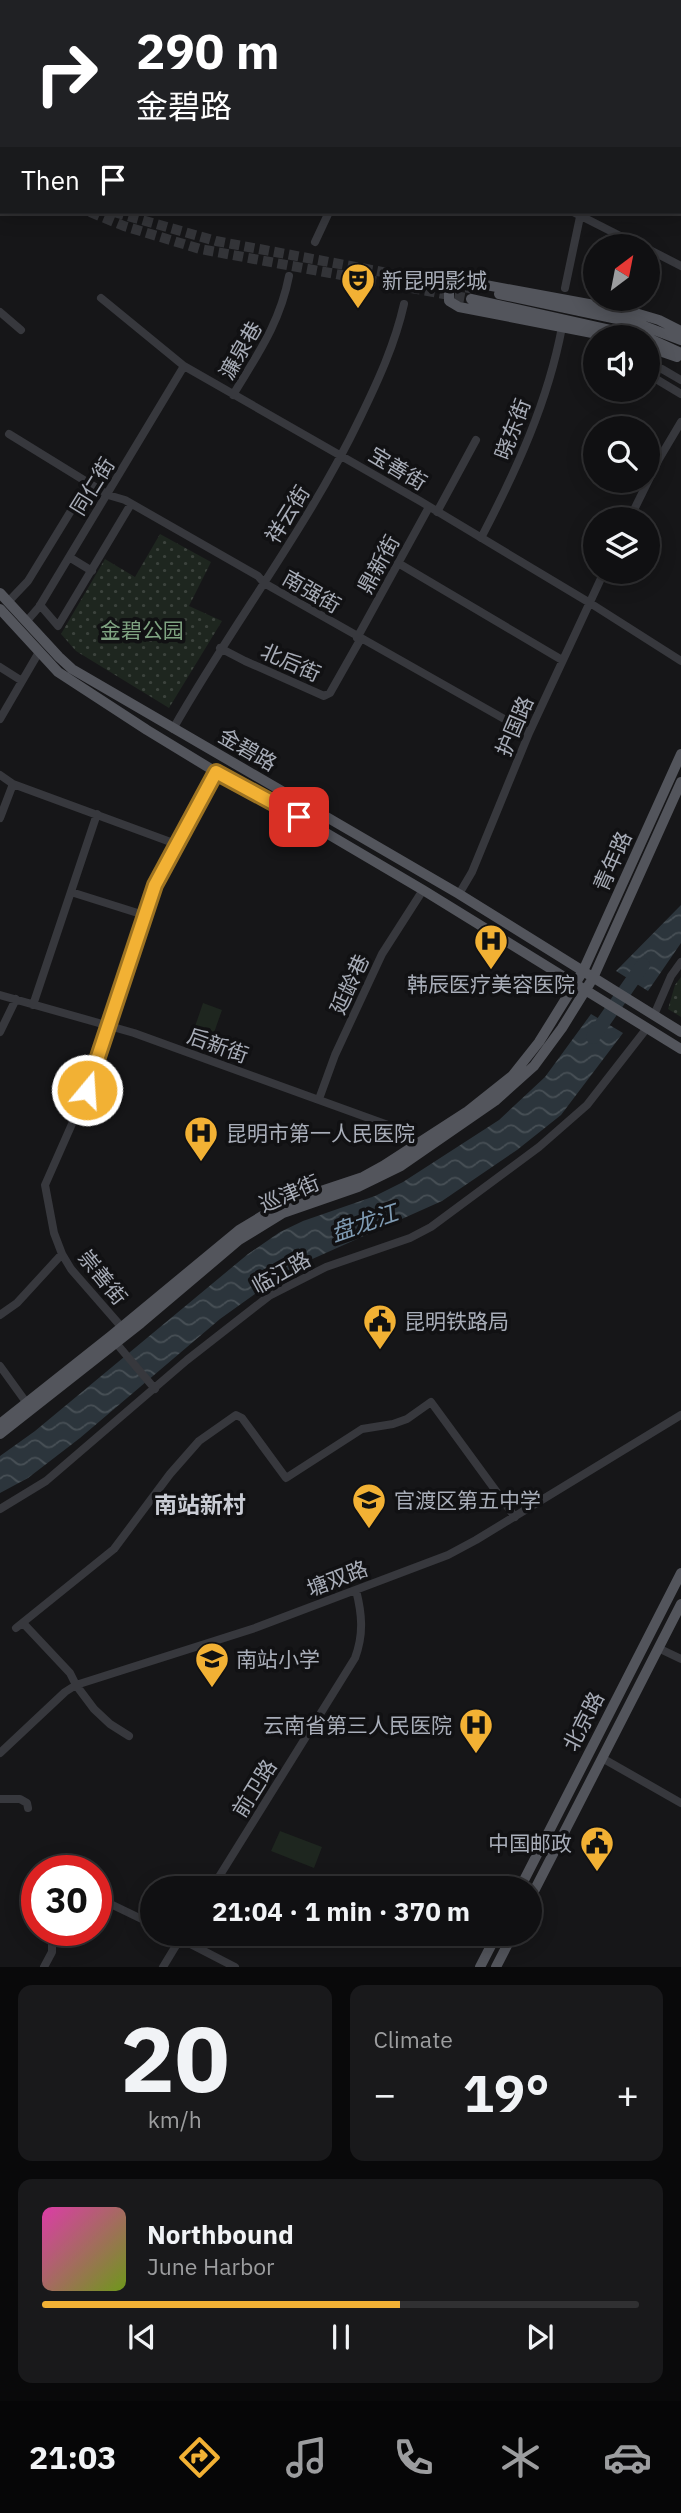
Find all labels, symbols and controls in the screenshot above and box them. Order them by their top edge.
text: 290 m [136,19,280,82]
icon: right [21,28,112,119]
text: 金碧路 [136,85,232,127]
icon: arrive [94,161,132,199]
text: Then [21,163,80,197]
north arrow [583,234,660,312]
map controls [583,234,660,584]
theatre icon: 新昆明影城 [339,261,377,310]
place label: 新昆明影城 [382,266,487,294]
street label: 濂泉巷 [212,316,268,384]
button: sound [583,325,660,402]
street label: 晓东街 [488,395,536,463]
button: search [583,416,660,493]
street label: 宝善街 [364,440,432,496]
street label: 同仁街 [63,452,121,520]
street label: 祥云街 [258,480,316,548]
button: layers [583,507,660,584]
street label: 鼎新街 [350,530,406,598]
street label: 南强街 [278,563,346,619]
park label: 金碧公园 [100,616,184,644]
street label: 北后街 [257,636,325,688]
street label: 护国路 [489,692,539,760]
street label: 金碧路 [214,721,282,777]
pin [269,787,329,847]
icon: arrive [280,798,318,836]
street label: 青年路 [586,827,638,895]
hospital icon: 韩辰医疗美容医院 [472,922,510,971]
street label: 延龄巷 [323,950,375,1018]
place label: 韩辰医疗美容医院 [407,970,575,998]
street label: 后新街 [184,1021,252,1069]
position arrow [50,1053,124,1127]
hospital icon: 昆明市第一人民医院 [182,1114,220,1163]
place label: 昆明市第一人民医院 [226,1119,415,1147]
street label: 巡津街 [255,1168,323,1218]
water label: 盘龙江 [326,1196,404,1247]
street label: 崇善街 [72,1244,134,1310]
street label: 临江路 [247,1244,315,1300]
public building icon: 昆明铁路局 [361,1302,399,1351]
place label: 昆明铁路局 [404,1307,509,1335]
school or university icon: 官渡区第五中学 [350,1481,388,1530]
place label: 官渡区第五中学 [394,1486,541,1514]
district label: 南站新村 [154,1489,246,1519]
street label: 塘双路 [303,1554,371,1602]
school or university icon: 南站小学 [193,1640,231,1689]
place label: 南站小学 [236,1645,320,1673]
street label: 北京路 [556,1687,610,1755]
hospital icon: 云南省第三人民医院 [457,1706,495,1755]
place label: 云南省第三人民医院 [263,1711,452,1739]
street label: 前卫路 [225,1754,283,1822]
public building icon: 中国邮政 [578,1824,616,1873]
place label: 中国邮政 [488,1829,572,1857]
speed limit sign: 30 [21,1855,112,1946]
text: 21:04 · 1 min · 370 m [212,1894,470,1928]
text: 20 [120,1999,229,2117]
text: Climate [374,2024,453,2054]
text: 19° [463,2059,550,2126]
text: − [374,2069,396,2118]
text: + [616,2069,639,2118]
text: km/h [148,2104,202,2134]
text: Northbound [147,2217,294,2251]
text: June Harbor [147,2251,275,2281]
icon: previous [123,2318,161,2356]
icon: pause [322,2318,360,2356]
icon: next [521,2318,559,2356]
icon: directions [175,2433,224,2482]
icon: music [282,2433,331,2482]
icon: phone [389,2433,438,2482]
icon: climate [496,2433,545,2482]
icon: car [603,2433,652,2482]
text: 21:03 [29,2436,116,2478]

